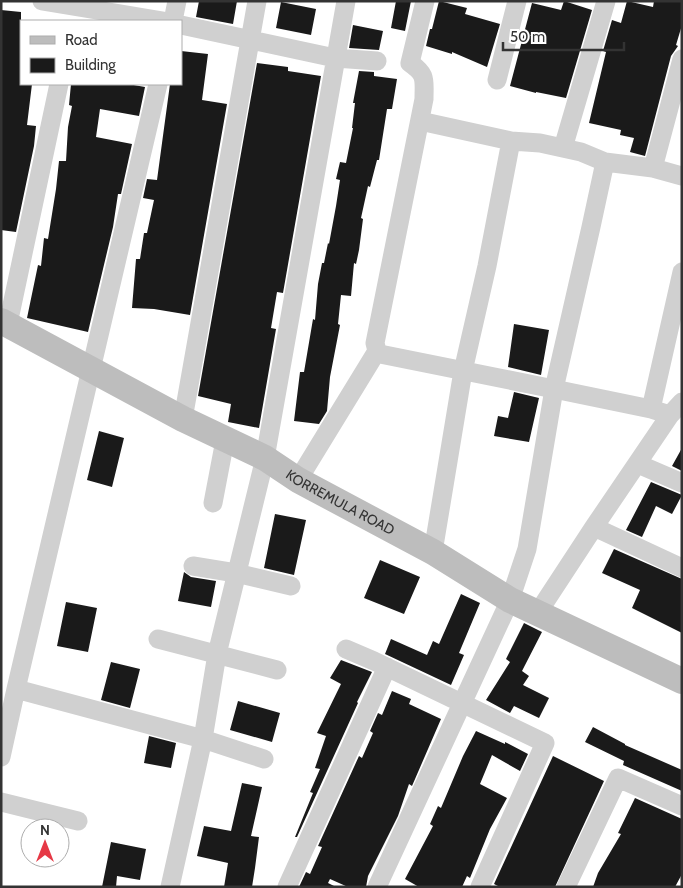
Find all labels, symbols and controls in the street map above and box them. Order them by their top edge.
legend [20,20,182,85]
scale bar [503,20,624,52]
text: 50 m [510,28,545,46]
text: Road [65,31,98,49]
text: Building [65,56,116,74]
street label: KORREMULA ROAD [282,465,398,539]
north arrow [20,818,70,868]
text: N [40,821,50,839]

